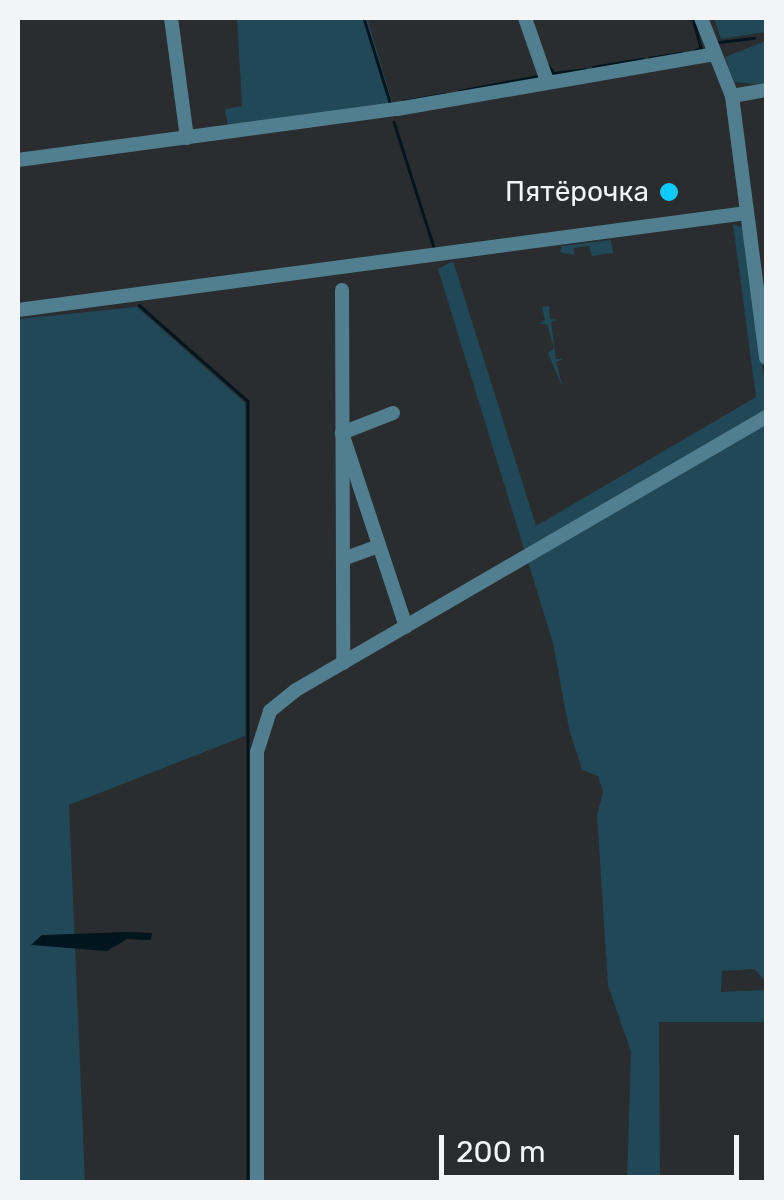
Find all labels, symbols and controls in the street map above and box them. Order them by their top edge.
place label: Пятёрочка [505,175,649,209]
marker: Пятёрочка [658,181,680,203]
scale bar [444,1115,744,1177]
text: 200 m [456,1134,546,1170]

